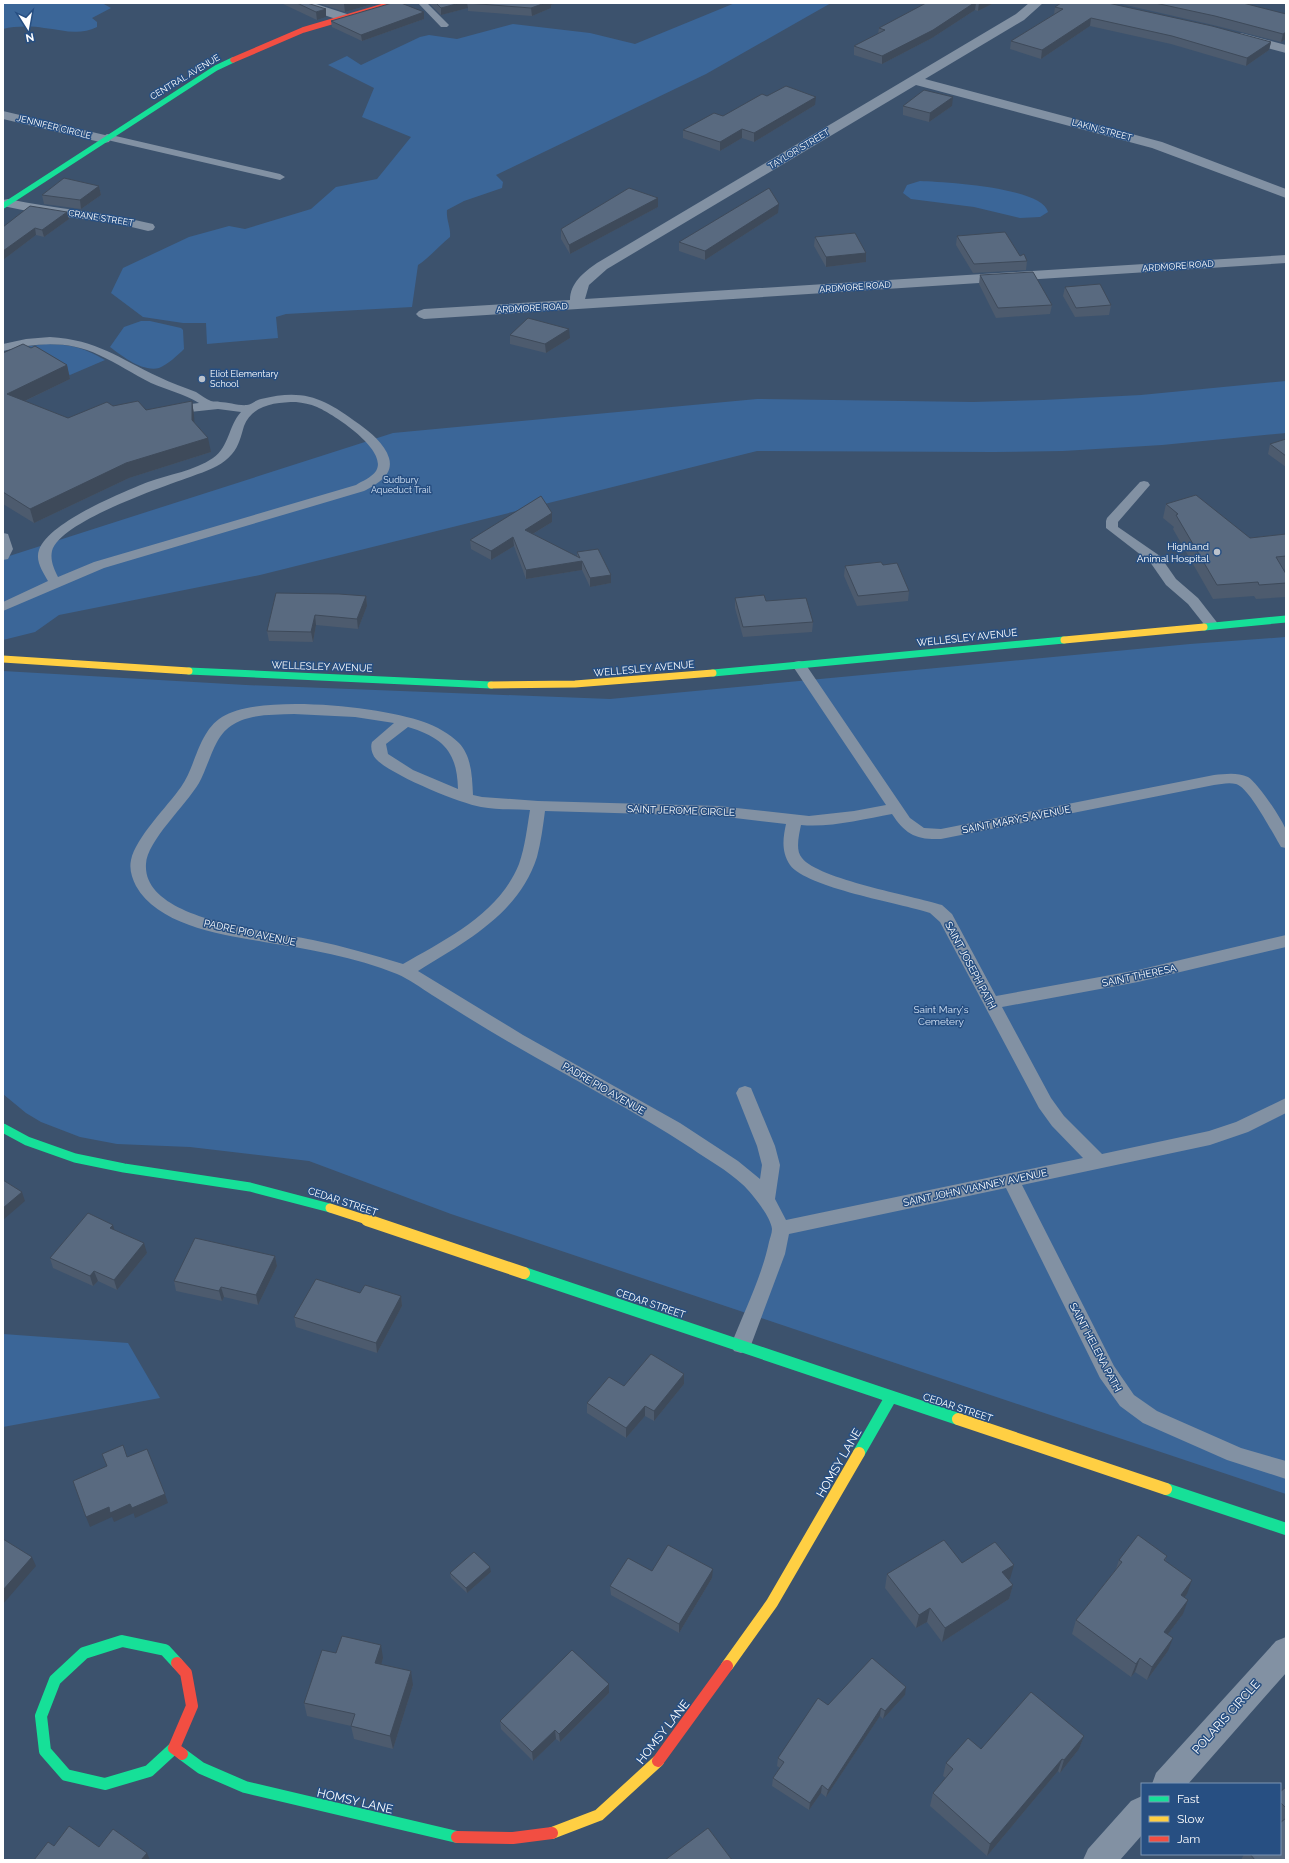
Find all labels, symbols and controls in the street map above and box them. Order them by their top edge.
north arrow [8,8,48,48]
text: N [24,30,35,45]
street label: CENTRAL AVENUE [148,52,222,102]
street label: JENNIFER CIRCLE [16,113,93,141]
street label: LAKIN STREET [1071,117,1134,143]
street label: TAYLOR STREET [767,127,832,171]
street label: CRANE STREET [68,208,135,228]
street label: ARDMORE ROAD [1142,258,1215,273]
street label: ARDMORE ROAD [819,279,892,294]
street label: ARDMORE ROAD [496,301,569,315]
place label: Eliot Elementary School [210,369,279,389]
marker: Eliot Elementary School [197,374,207,384]
park label: Sudbury Aqueduct Trail [371,475,432,495]
place label: Highland Animal Hospital [1137,541,1209,564]
marker: Highland Animal Hospital [1212,547,1222,557]
street label: WELLESLEY AVENUE [916,627,1018,648]
street label: WELLESLEY AVENUE [271,659,373,674]
street label: WELLESLEY AVENUE [593,659,695,678]
street label: SAINT JEROME CIRCLE [627,803,735,818]
street label: SAINT MARY'S AVENUE [961,804,1071,835]
street label: PADRE PIO AVENUE [203,917,297,948]
street label: SAINT JOSEPH PATH [943,920,998,1011]
street label: SAINT THERESA [1101,962,1178,989]
park label: Saint Mary's Cemetery [913,1004,969,1027]
street label: PADRE PIO AVENUE [560,1060,647,1117]
street label: SAINT JOHN VIANNEY AVENUE [902,1167,1048,1208]
street label: CEDAR STREET [307,1185,379,1218]
street label: CEDAR STREET [615,1286,687,1321]
street label: SAINT HELENA PATH [1068,1301,1124,1393]
street label: CEDAR STREET [922,1391,994,1424]
street label: HOMSY LANE [814,1426,864,1500]
street label: POLARIS CIRCLE [1189,1677,1263,1757]
street label: HOMSY LANE [634,1697,692,1767]
legend [1141,1783,1281,1855]
street label: HOMSY LANE [316,1785,394,1817]
text: Fast [1177,1792,1200,1806]
text: Slow [1177,1812,1204,1826]
text: Jam [1177,1832,1200,1846]

